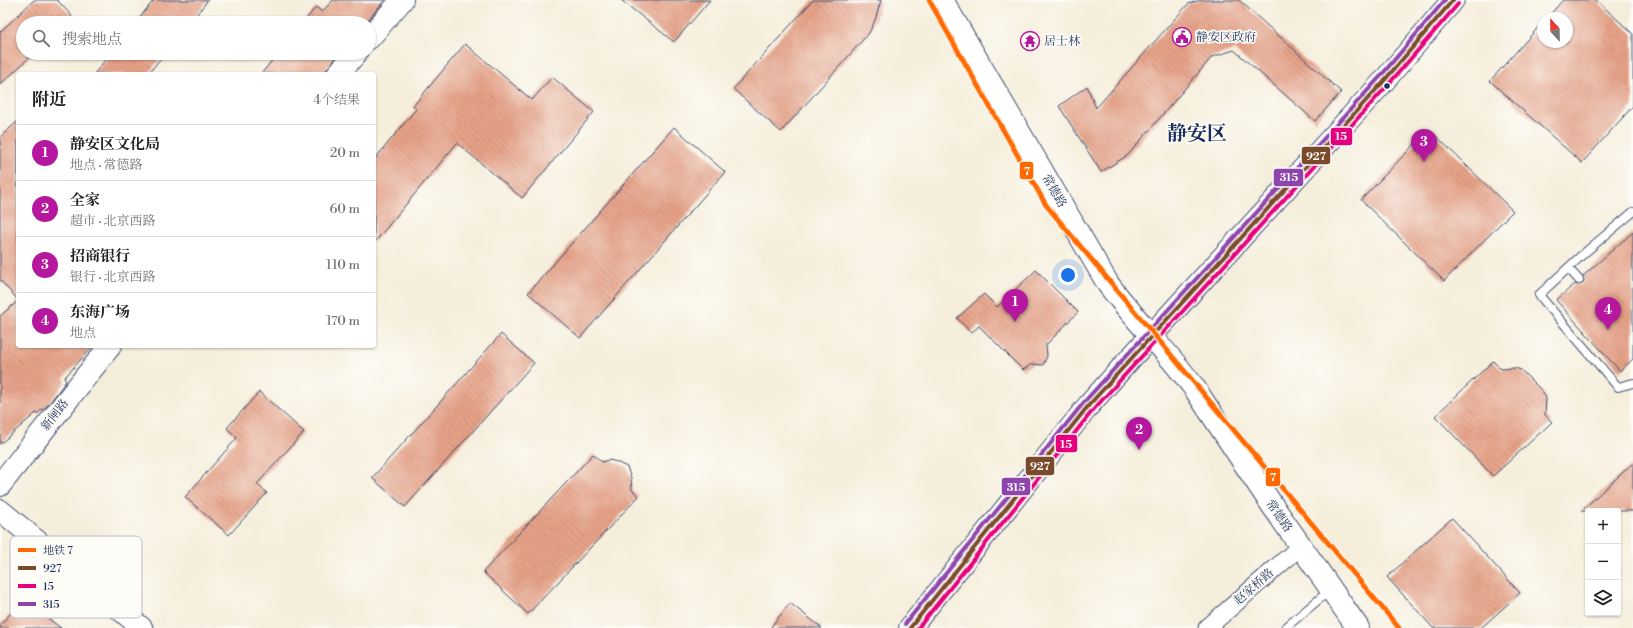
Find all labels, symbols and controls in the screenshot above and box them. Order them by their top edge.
north arrow [1537,12,1573,48]
search box [16,16,376,60]
public building icon: 静安区政府 [1171,26,1193,48]
icon: search [30,27,52,49]
text: 搜索地点 [62,30,122,49]
temple icon: 居士林 [1019,30,1041,52]
place label: 静安区政府 [1196,30,1256,45]
place label: 居士林 [1044,34,1081,49]
unlabelled marker [1382,81,1392,91]
text: 附近 [32,89,66,111]
text: 4个结果 [313,92,360,108]
district label: 静安区 [1167,122,1227,147]
line badge: 15 [1330,127,1353,146]
pin: 3 [1411,129,1437,162]
text: 15 [1335,130,1347,144]
text: 静安区文化局 [70,135,160,154]
text: 1 [42,145,48,161]
text: 20 m [330,145,360,161]
line badge: 927 [1301,146,1331,165]
text: 927 [1306,150,1327,164]
text: 地点 · 常德路 [70,157,143,173]
line badge: 7 [1019,161,1034,180]
text: 7 [1024,165,1031,179]
line badge: 315 [1273,168,1304,187]
text: 315 [1280,171,1298,185]
street label: 常德路 [1039,172,1069,210]
text: 全家 [70,191,100,210]
text: 2 [41,201,49,217]
text: 60 m [329,201,360,217]
text: 超市 · 北京西路 [70,213,156,229]
text: 招商银行 [70,247,130,266]
text: 3 [41,257,49,273]
text: 110 m [326,257,360,273]
your location [1058,265,1078,285]
text: 银行 · 北京西路 [70,269,156,285]
pin: 1 [1002,289,1028,322]
pin: 4 [1595,297,1621,330]
text: 东海广场 [70,303,130,322]
text: 4 [41,313,49,329]
text: 170 m [326,313,360,329]
text: 地点 [70,325,96,341]
street label: 新闸路 [38,396,72,434]
pin: 2 [1126,417,1152,450]
line badge: 15 [1055,434,1078,453]
text: 15 [1060,438,1072,452]
line badge: 927 [1025,456,1055,476]
text: 927 [1030,460,1051,474]
line badge: 7 [1265,467,1281,487]
text: 7 [1270,471,1277,485]
line badge: 315 [1001,477,1031,496]
text: 315 [1007,481,1025,495]
street label: 常德路 [1263,497,1295,535]
map controls [1585,508,1621,616]
button: + [1585,508,1621,544]
legend [10,536,142,618]
text: 地铁 7 [43,544,73,558]
button: − [1585,544,1621,580]
text: 927 [43,562,62,576]
street label: 赵家桥路 [1231,566,1277,608]
text: 15 [43,580,54,594]
button: layers [1585,580,1621,616]
text: 315 [43,598,60,612]

